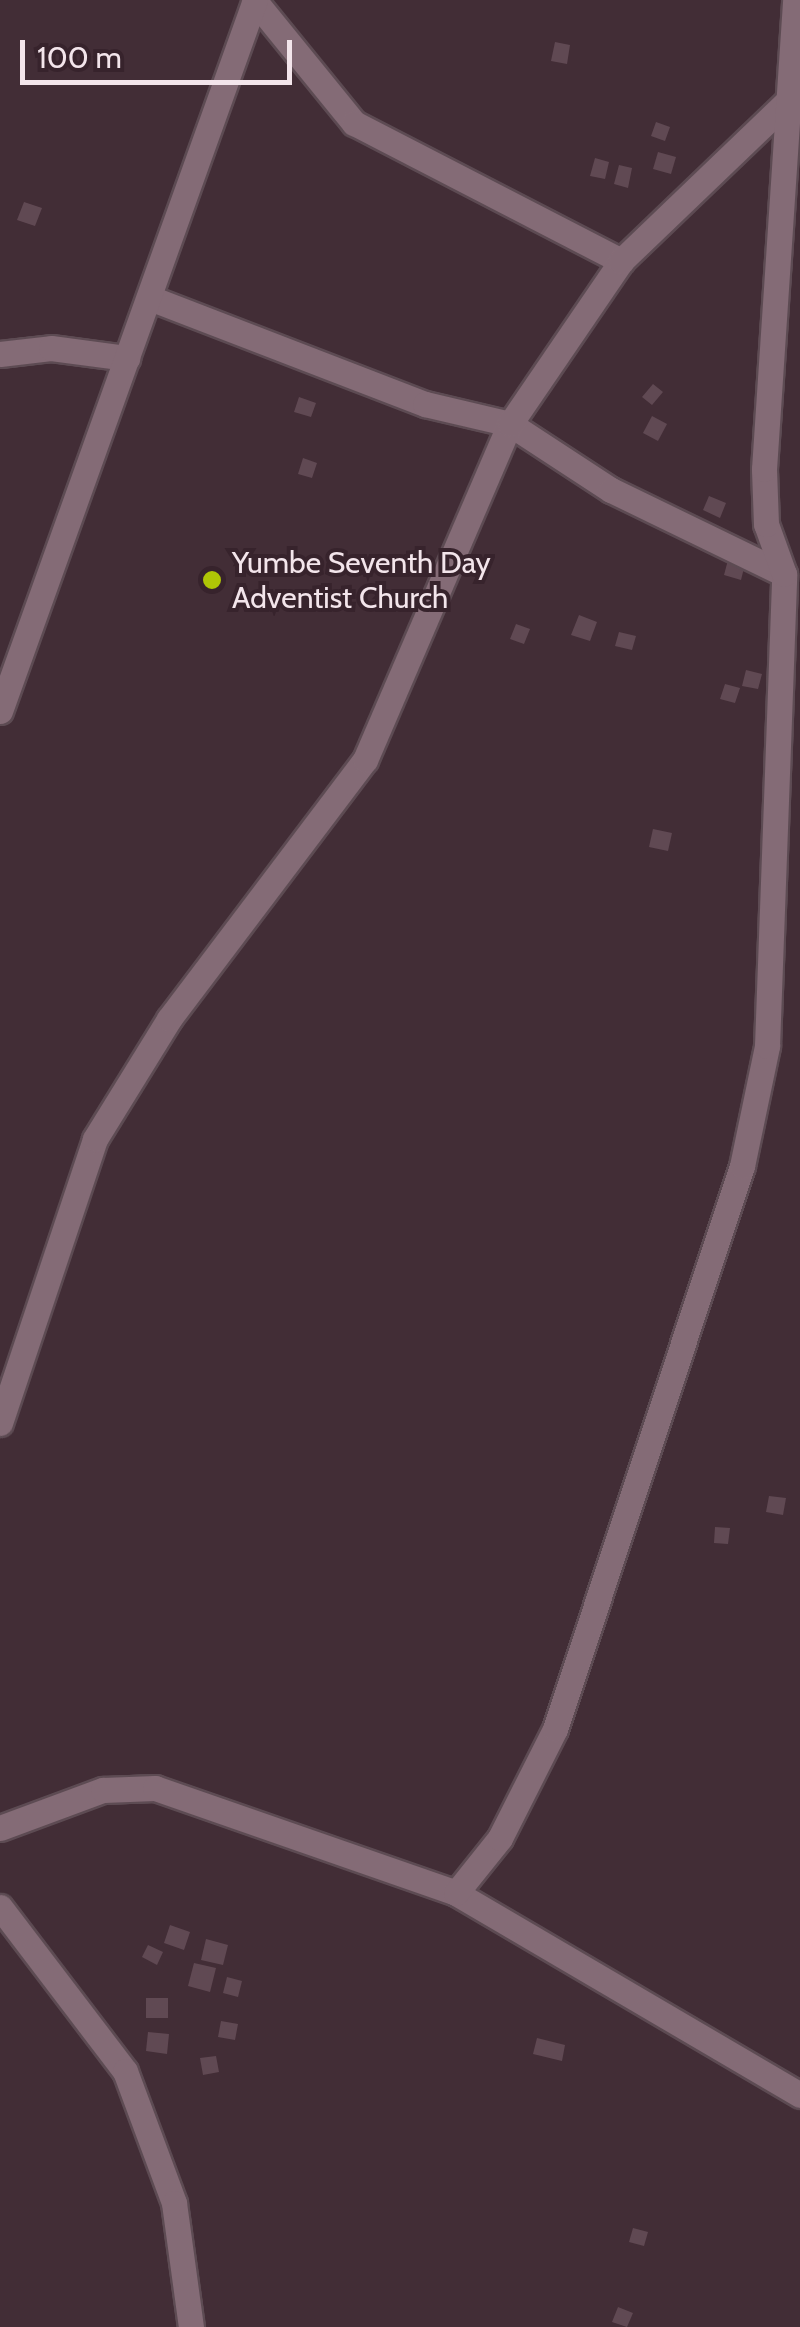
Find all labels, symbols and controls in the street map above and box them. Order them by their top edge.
scale bar [25,20,298,82]
text: 100 m [37,39,122,76]
place label: Yumbe Seventh Day Adventist Church [232,545,491,616]
marker: Yumbe Seventh Day Adventist Church [201,569,223,591]

